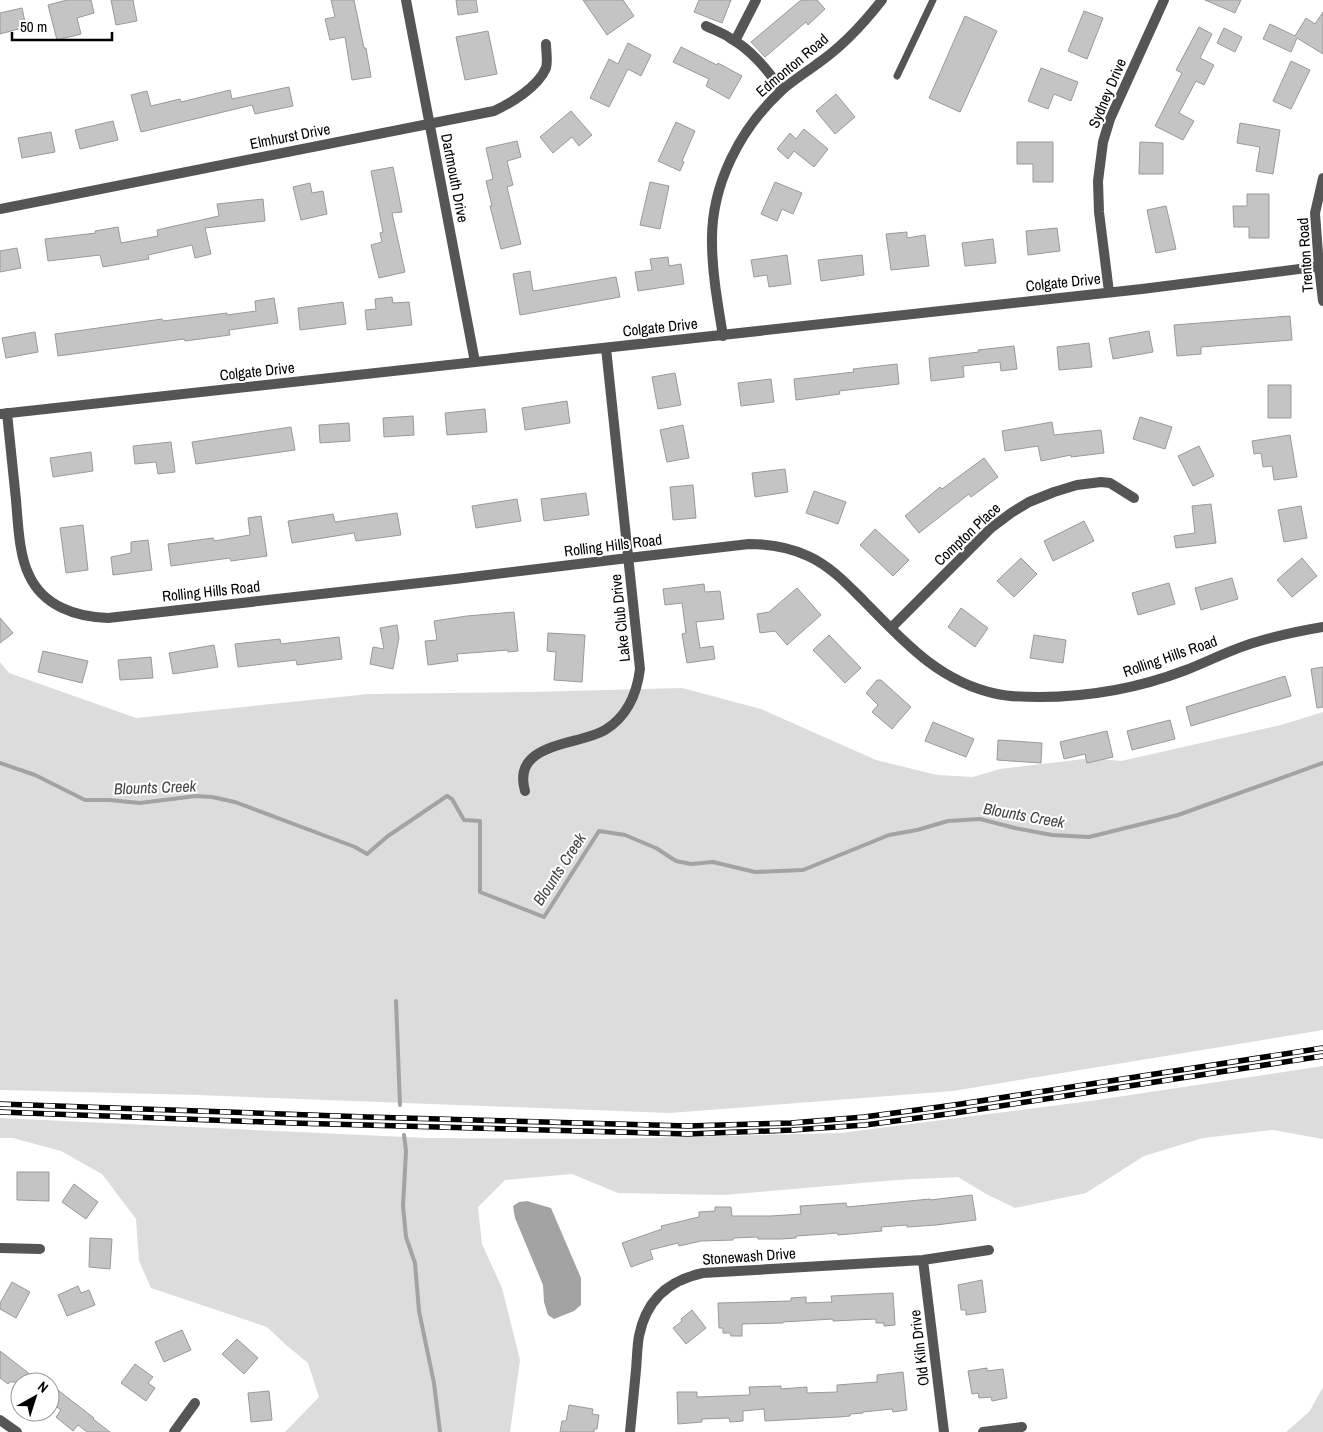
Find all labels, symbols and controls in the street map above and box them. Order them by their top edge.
scale bar [12,10,112,42]
text: 50 m [20,16,47,37]
street label: Edmonton Road [751,28,833,102]
street label: Sydney Drive [1083,55,1131,131]
street label: Elmhurst Drive [248,118,332,154]
street label: Dartmouth Drive [436,132,474,224]
street label: Trenton Road [1292,217,1318,293]
street label: Colgate Drive [1025,268,1102,296]
street label: Colgate Drive [622,313,699,341]
street label: Colgate Drive [219,357,296,385]
street label: Compton Place [929,498,1005,570]
street label: Rolling Hills Road [563,529,663,561]
street label: Lake Club Drive [605,573,635,663]
street label: Rolling Hills Road [161,575,261,607]
street label: Rolling Hills Road [1120,630,1220,682]
water label: Blounts Creek [113,775,197,799]
water label: Blounts Creek [982,797,1067,833]
water label: Blounts Creek [527,828,591,910]
street label: Stonewash Drive [702,1242,797,1270]
street label: Old Kiln Drive [904,1309,934,1387]
north arrow [10,1372,60,1422]
text: N [34,1377,52,1397]

